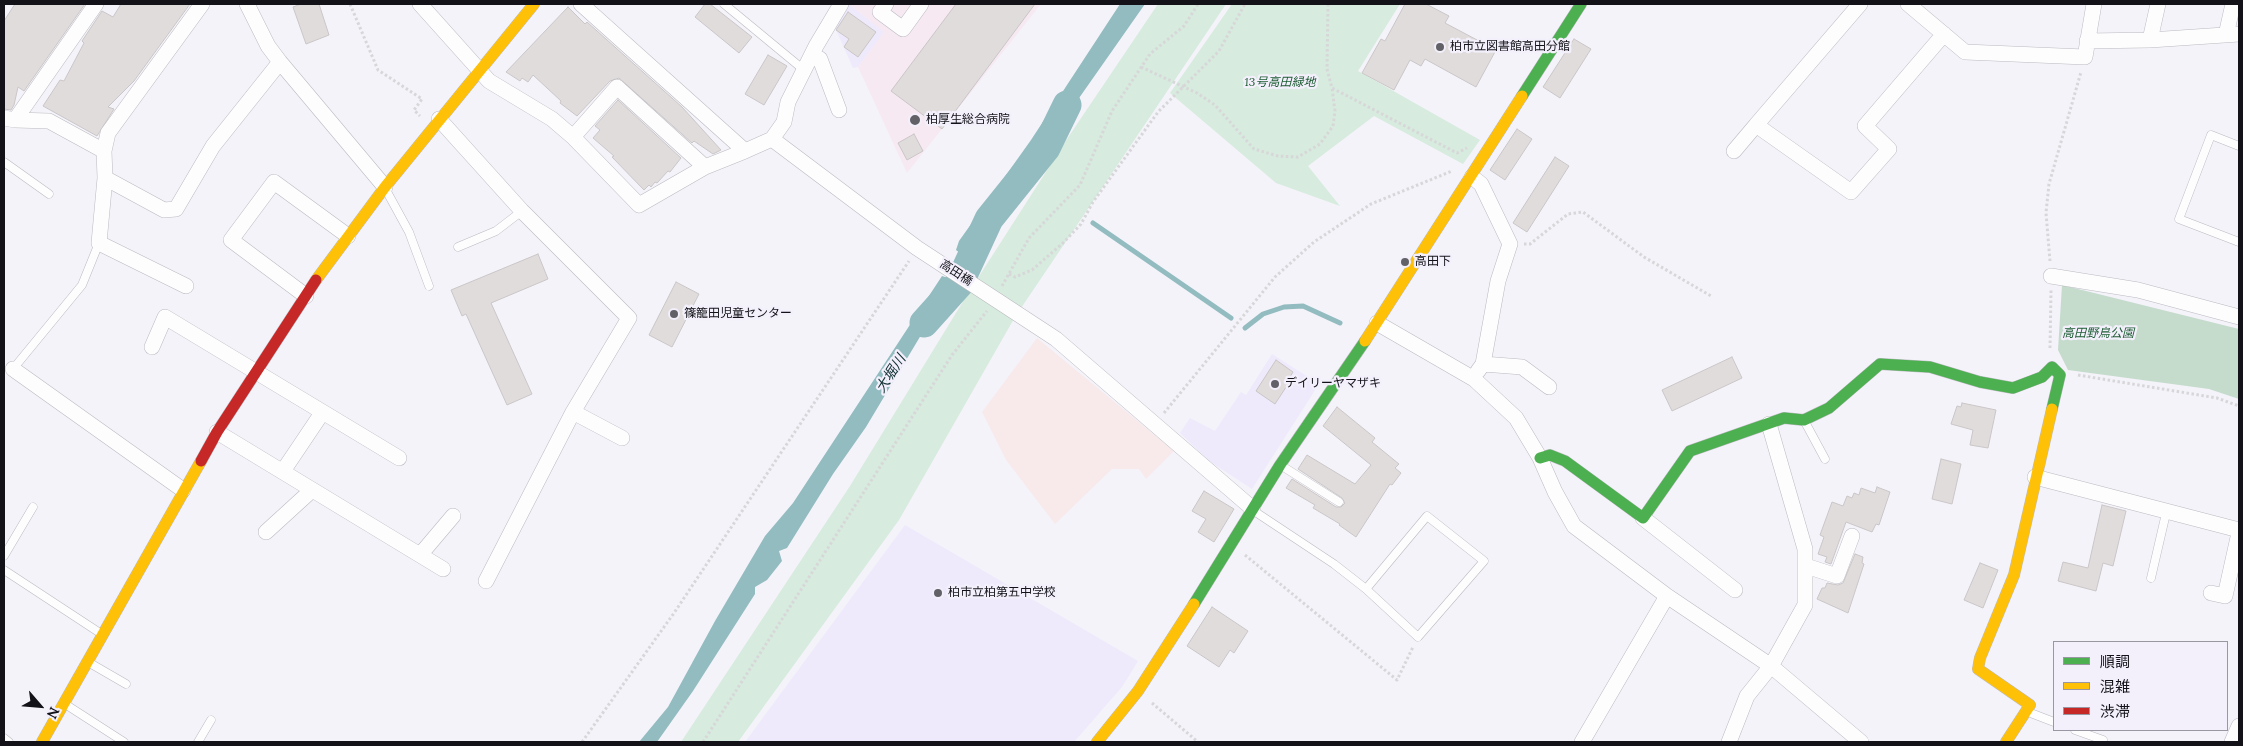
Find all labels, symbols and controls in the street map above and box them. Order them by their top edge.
place label: 柏市立図書館高田分館 [1450,40,1570,54]
marker: 柏市立図書館高田分館 [1434,41,1446,53]
park label: 13号高田緑地 [1245,76,1315,90]
marker: 柏厚生総合病院 [908,113,922,127]
place label: 柏厚生総合病院 [926,113,1010,127]
place label: 高田下 [1415,255,1451,269]
marker: 高田下 [1399,256,1411,268]
street label: 高田橋 [937,257,975,289]
place label: 篠籠田児童センター [684,307,792,321]
marker: 篠籠田児童センター [668,308,680,320]
park label: 高田野鳥公園 [2062,327,2134,341]
water label: 大堀川 [873,352,909,396]
place label: デイリーヤマザキ [1285,377,1381,391]
marker: デイリーヤマザキ [1269,378,1281,390]
place label: 柏市立柏第五中学校 [948,586,1056,600]
marker: 柏市立柏第五中学校 [932,587,944,599]
legend [2053,641,2228,731]
text: 順調 [2100,652,2130,671]
text: 混雑 [2100,677,2130,696]
north arrow [15,681,65,731]
text: 渋滞 [2100,702,2130,721]
text: N [43,704,64,722]

